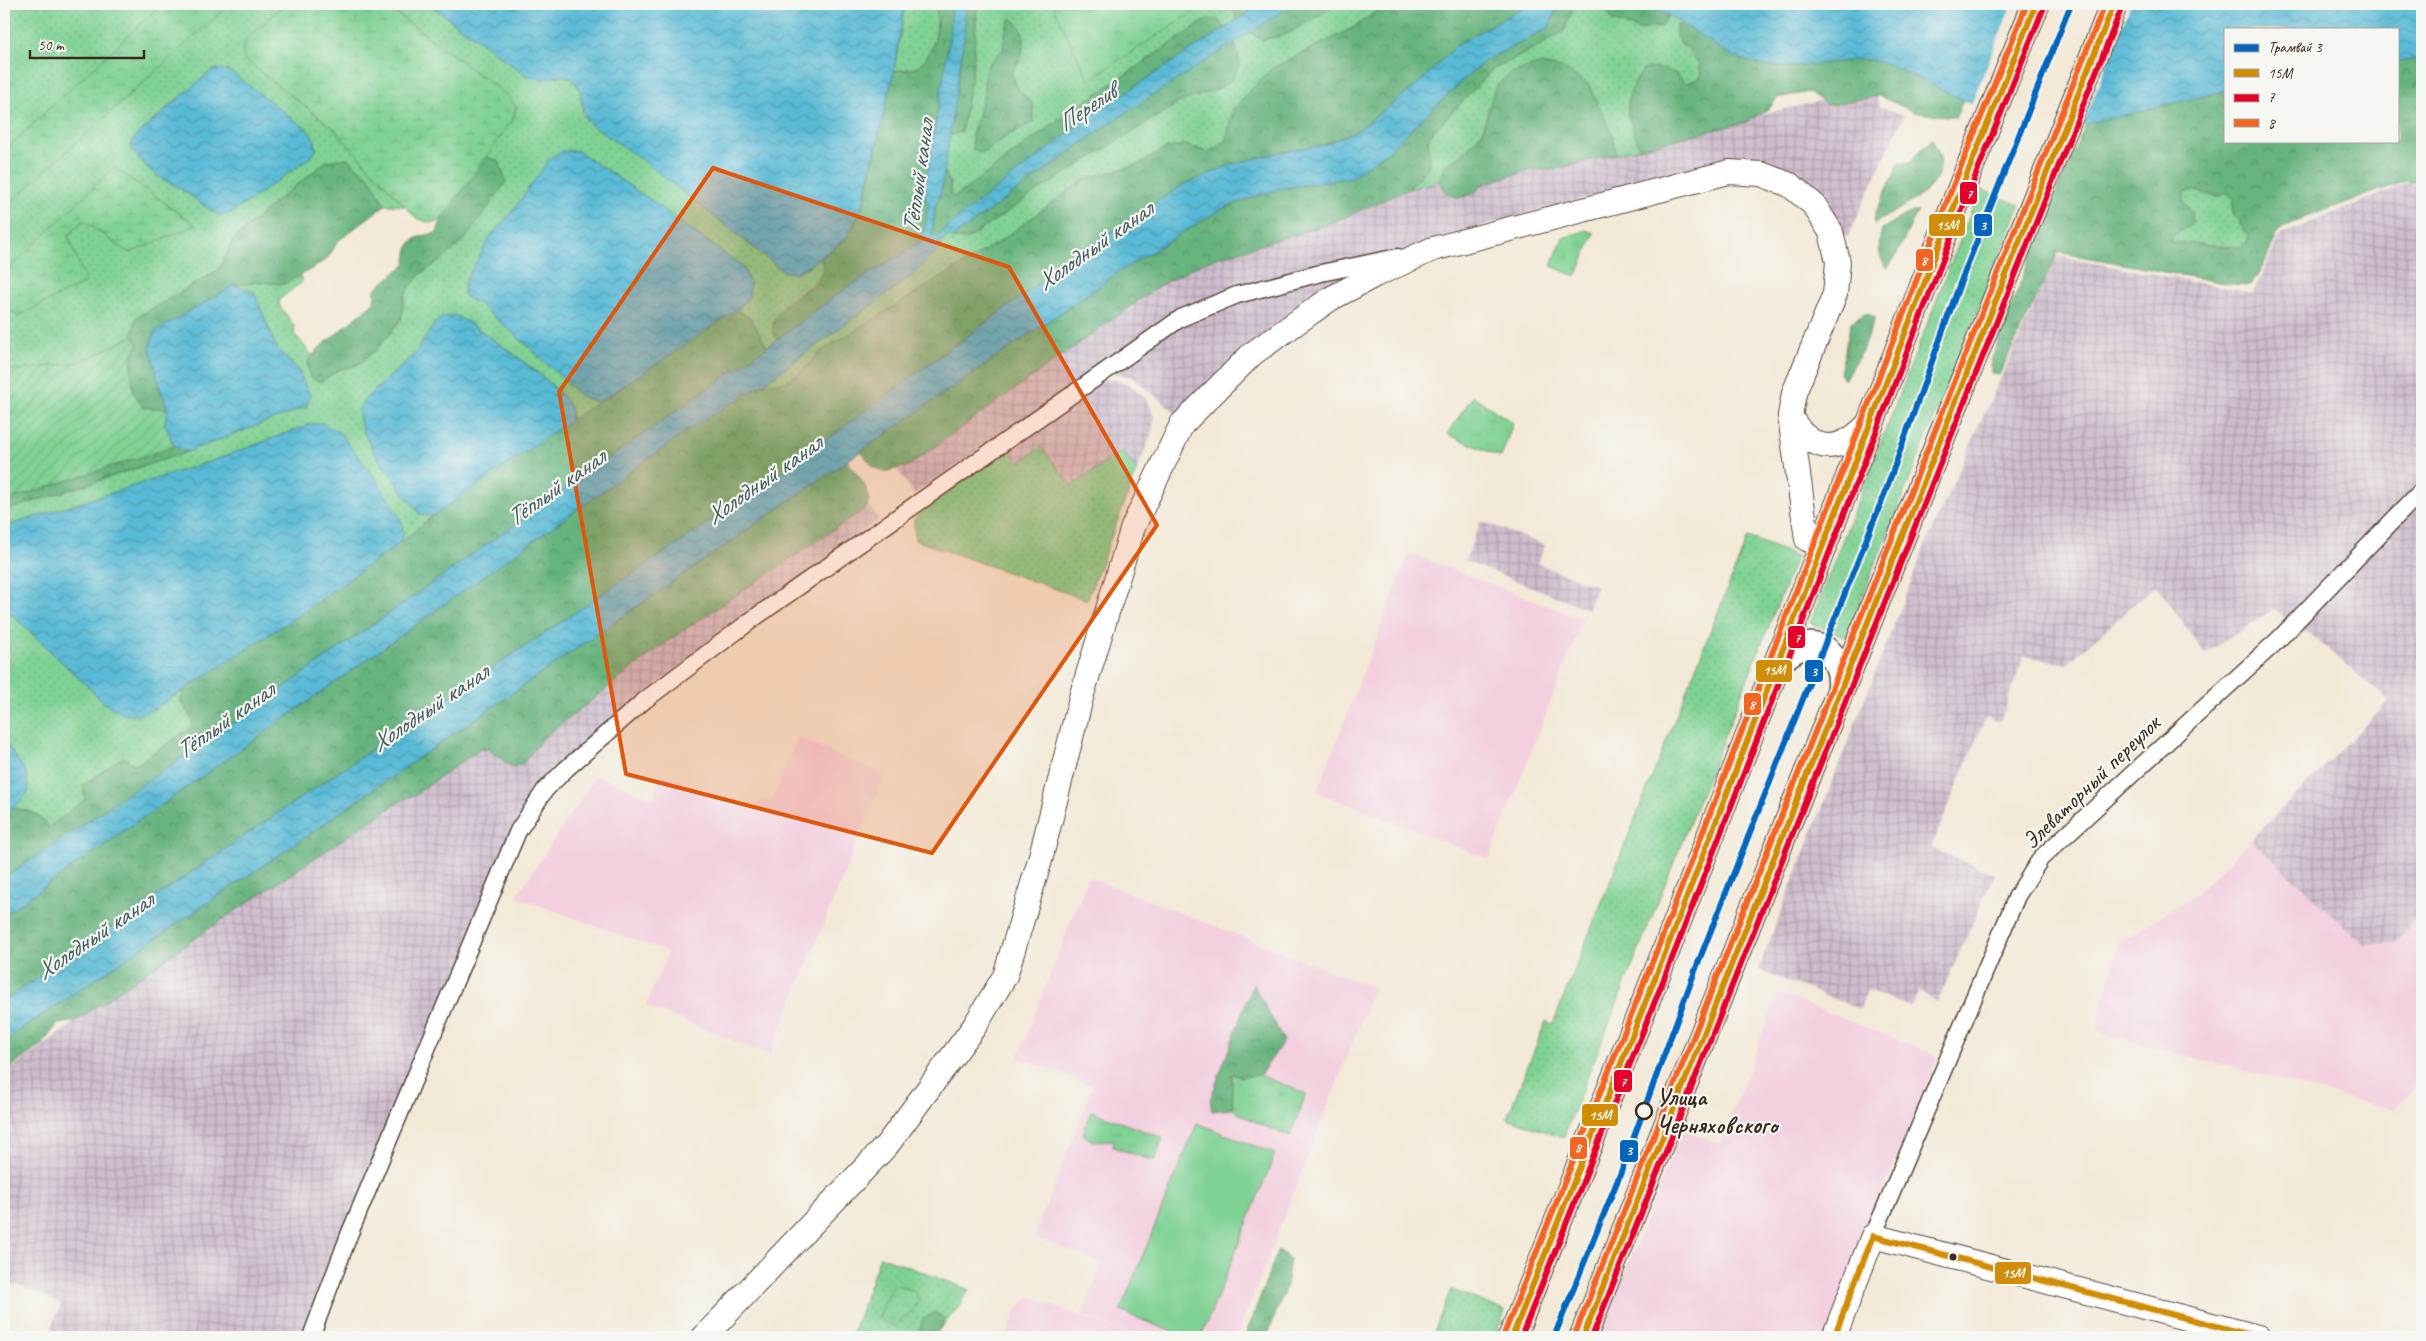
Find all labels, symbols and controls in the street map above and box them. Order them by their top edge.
scale bar [30,28,144,60]
legend [2224,28,2398,142]
text: 50 m [38,36,65,55]
text: Трамвай 3 [2268,38,2323,57]
text: 15М [2268,64,2294,83]
water label: Перелив [1051,72,1129,139]
text: 7 [2268,88,2276,107]
text: 8 [2268,114,2276,133]
water label: Тёплый канал [894,115,942,236]
line badge: 7 [1959,181,1978,205]
text: 7 [1966,185,1974,202]
water label: Холодный канал [1030,192,1162,298]
line badge: 15М [1928,213,1966,237]
line badge: 3 [1973,213,1993,237]
text: 15М [1936,217,1960,234]
text: 3 [1980,217,1988,234]
line badge: 8 [1915,248,1934,272]
text: 8 [1921,252,1929,269]
water label: Холодный канал [699,426,831,532]
water label: Тёплый канал [500,440,615,534]
line badge: 7 [1787,625,1806,649]
text: 7 [1794,629,1802,646]
water label: Холодный канал [365,655,498,759]
line badge: 15М [1755,659,1793,683]
line badge: 3 [1804,659,1824,683]
text: 15М [1763,662,1787,679]
text: 3 [1811,663,1819,680]
water label: Тёплый канал [169,673,284,767]
line badge: 8 [1743,692,1762,716]
text: 8 [1749,696,1757,713]
street label: Элеваторный переулок [2016,707,2168,855]
water label: Холодный канал [30,883,163,987]
line badge: 7 [1613,1069,1633,1093]
text: 7 [1620,1073,1628,1090]
place label: Улица Черняховского [1656,1082,1780,1140]
marker: Улица Черняховского [1635,1102,1653,1120]
line badge: 15М [1581,1103,1619,1127]
text: 15М [1589,1107,1613,1124]
line badge: 8 [1569,1136,1588,1160]
text: 8 [1575,1139,1583,1156]
line badge: 3 [1619,1139,1639,1163]
text: 3 [1626,1142,1634,1159]
unlabelled marker [1948,1252,1958,1262]
line badge: 15М [1994,1261,2032,1285]
text: 15М [2002,1265,2026,1282]

